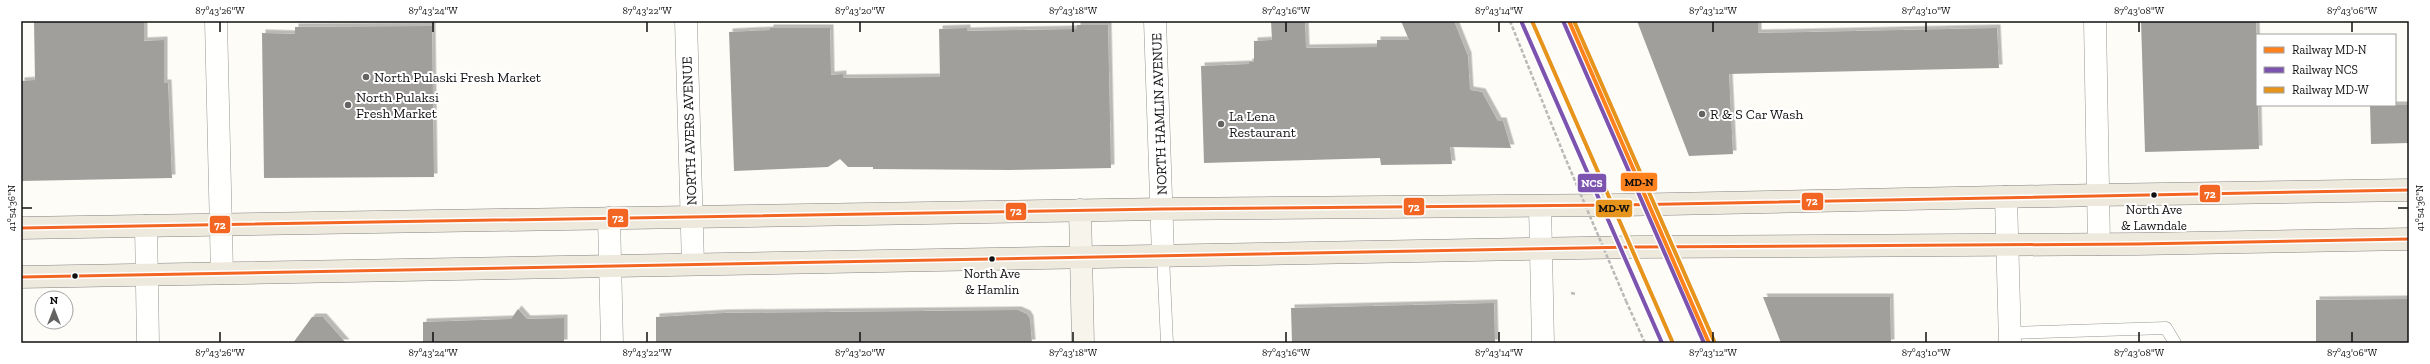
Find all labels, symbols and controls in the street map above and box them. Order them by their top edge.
text: 87°43'26"W [195,5,245,17]
text: 87°43'24"W [408,5,458,17]
text: 87°43'22"W [622,5,672,17]
text: 87°43'20"W [835,5,886,17]
text: 87°43'18"W [1049,5,1098,17]
text: 87°43'16"W [1262,5,1311,17]
text: 87°43'14"W [1475,5,1524,17]
text: 87°43'12"W [1689,5,1738,17]
text: 87°43'10"W [1902,5,1951,17]
text: 87°43'08"W [2114,5,2165,17]
text: 87°43'06"W [2327,5,2378,17]
street label: NORTH HAMLIN AVENUE [1148,33,1171,195]
legend [2256,34,2396,106]
text: Railway MD-N [2292,43,2367,57]
street label: NORTH AVERS AVENUE [678,56,701,206]
text: Railway NCS [2292,63,2358,77]
place label: North Pulaski Fresh Market [374,69,542,86]
marker: North Pulaski Fresh Market [361,72,371,82]
text: Railway MD-W [2292,83,2370,97]
place label: North Pulaksi Fresh Market [356,89,439,122]
marker: North Pulaksi Fresh Market [343,100,353,110]
place label: R & S Car Wash [1710,106,1803,123]
place label: La Lena Restaurant [1229,108,1297,141]
marker: R & S Car Wash [1697,109,1707,119]
marker: La Lena Restaurant [1216,119,1226,129]
line badge: MD-N [1620,172,1658,192]
line badge: NCS [1577,173,1607,193]
text: MD-N [1624,176,1654,189]
text: NCS [1581,177,1603,190]
text: 41°54'36"N [6,184,18,231]
line badge: 72 [2199,184,2221,203]
text: 41°54'36"N [2414,184,2426,231]
text: 72 [2204,188,2216,201]
marker: North Ave & Lawndale [2149,190,2159,200]
line badge: 72 [1801,192,1824,211]
text: 72 [1806,195,1818,208]
line badge: 72 [1403,197,1425,216]
line badge: MD-W [1595,199,1633,218]
text: 72 [1408,201,1420,214]
line badge: 72 [1005,202,1027,221]
text: MD-W [1598,202,1630,215]
place label: North Ave & Lawndale [2121,202,2187,233]
text: 72 [1010,205,1022,218]
line badge: 72 [607,208,629,228]
text: 72 [612,212,624,225]
line badge: 72 [209,215,231,234]
text: 72 [214,219,226,232]
marker: North Ave & Hamlin [987,254,997,264]
place label: North Ave & Hamlin [964,266,1020,297]
unlabelled marker [70,271,80,281]
north arrow [34,290,74,330]
text: N [50,294,59,307]
text: 87°43'26"W [195,347,245,359]
text: 87°43'24"W [408,347,458,359]
text: 87°43'22"W [622,347,672,359]
text: 87°43'20"W [835,347,886,359]
text: 87°43'18"W [1049,347,1098,359]
text: 87°43'16"W [1262,347,1311,359]
text: 87°43'14"W [1475,347,1524,359]
text: 87°43'12"W [1689,347,1738,359]
text: 87°43'10"W [1902,347,1951,359]
text: 87°43'08"W [2114,347,2165,359]
text: 87°43'06"W [2327,347,2378,359]

